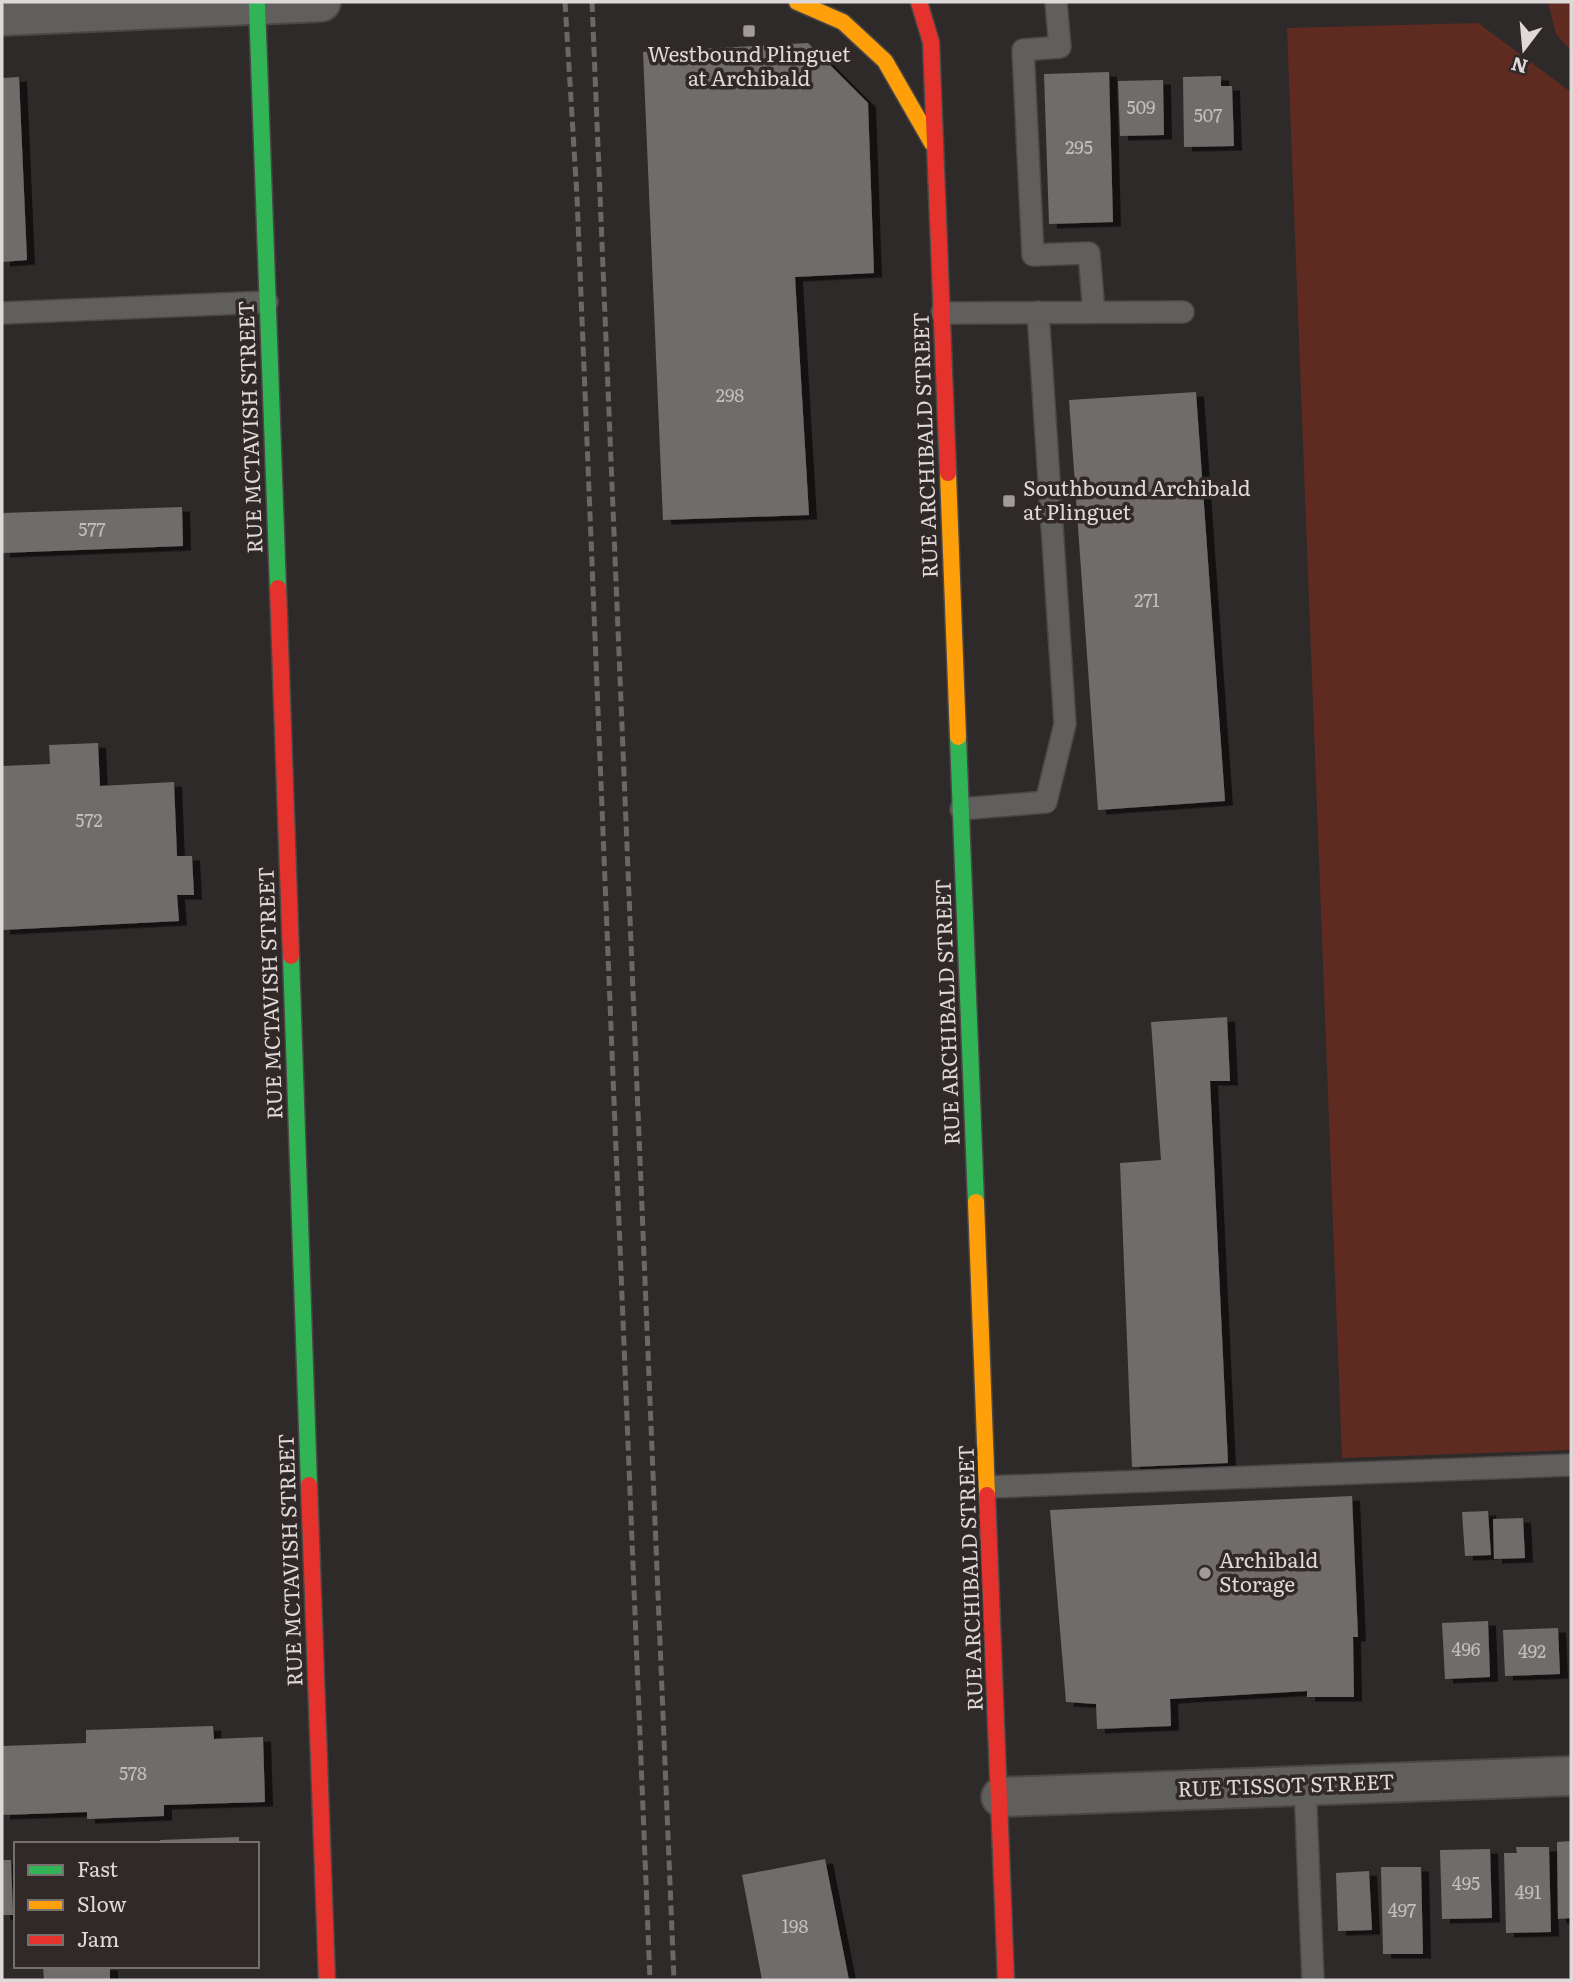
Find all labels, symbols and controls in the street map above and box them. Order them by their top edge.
north arrow [1489,14,1559,84]
marker: Westbound Plinguet at Archibald [741,23,757,39]
place label: Westbound Plinguet at Archibald [647,37,851,92]
text: N [1507,51,1531,82]
house number: 509 [1127,93,1155,120]
house number: 507 [1194,101,1222,128]
house number: 295 [1065,133,1093,160]
street label: RUE MCTAVISH STREET [229,300,268,554]
street label: RUE ARCHIBALD STREET [903,311,944,579]
house number: 298 [716,381,744,408]
place label: Southbound Archibald at Plinguet [1023,471,1251,526]
marker: Southbound Archibald at Plinguet [1001,493,1017,509]
house number: 577 [78,515,106,542]
house number: 271 [1134,586,1160,613]
house number: 572 [75,806,103,833]
street label: RUE MCTAVISH STREET [249,866,288,1120]
street label: RUE ARCHIBALD STREET [925,878,966,1146]
street label: RUE MCTAVISH STREET [269,1433,308,1687]
street label: RUE ARCHIBALD STREET [948,1444,989,1712]
place label: Archibald Storage [1219,1543,1318,1598]
marker: Archibald Storage [1197,1565,1213,1581]
house number: 496 [1452,1635,1481,1662]
house number: 492 [1518,1637,1546,1664]
house number: 578 [119,1759,147,1786]
street label: RUE TISSOT STREET [1177,1764,1395,1803]
legend [14,1842,259,1968]
text: Fast [77,1852,118,1883]
house number: 495 [1452,1869,1480,1896]
house number: 491 [1515,1878,1541,1905]
text: Slow [77,1887,127,1918]
house number: 497 [1388,1896,1416,1923]
house number: 198 [782,1912,808,1939]
text: Jam [77,1922,119,1953]

